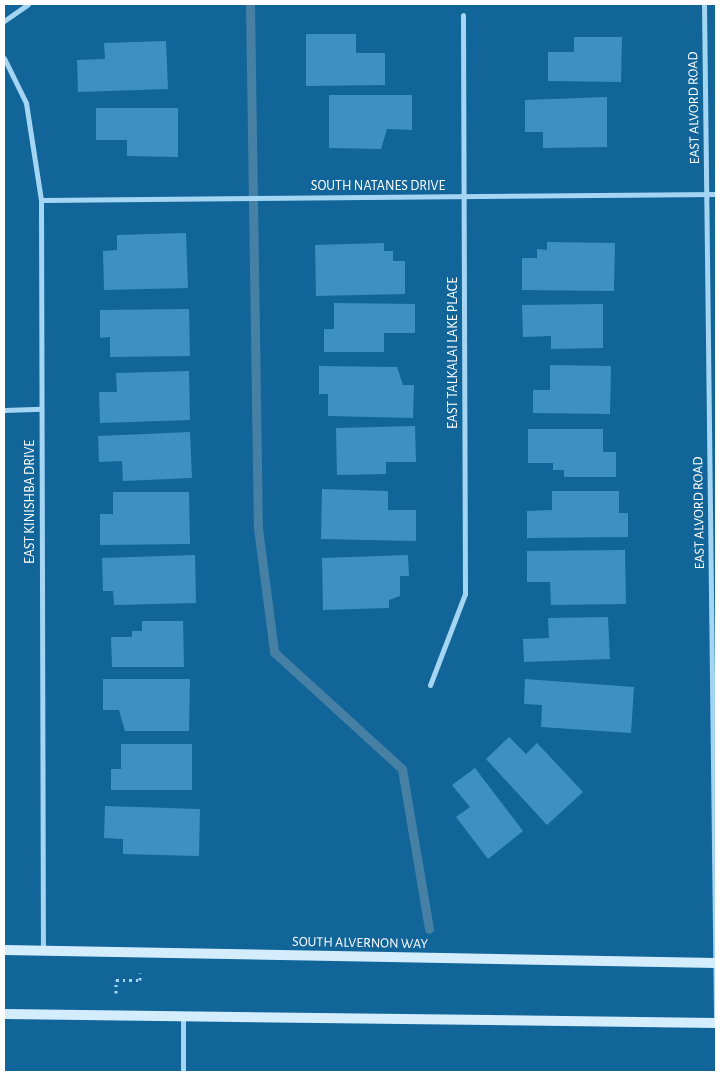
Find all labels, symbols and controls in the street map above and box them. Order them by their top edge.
street label: EAST ALVORD ROAD [685,51,703,165]
street label: SOUTH NATANES DRIVE [311,178,445,194]
street label: EAST TALKALAI LAKE PLACE [445,277,461,429]
street label: EAST KINISHBA DRIVE [22,440,38,564]
street label: EAST ALVORD ROAD [690,456,708,570]
street label: SOUTH ALVERNON WAY [292,933,428,953]

